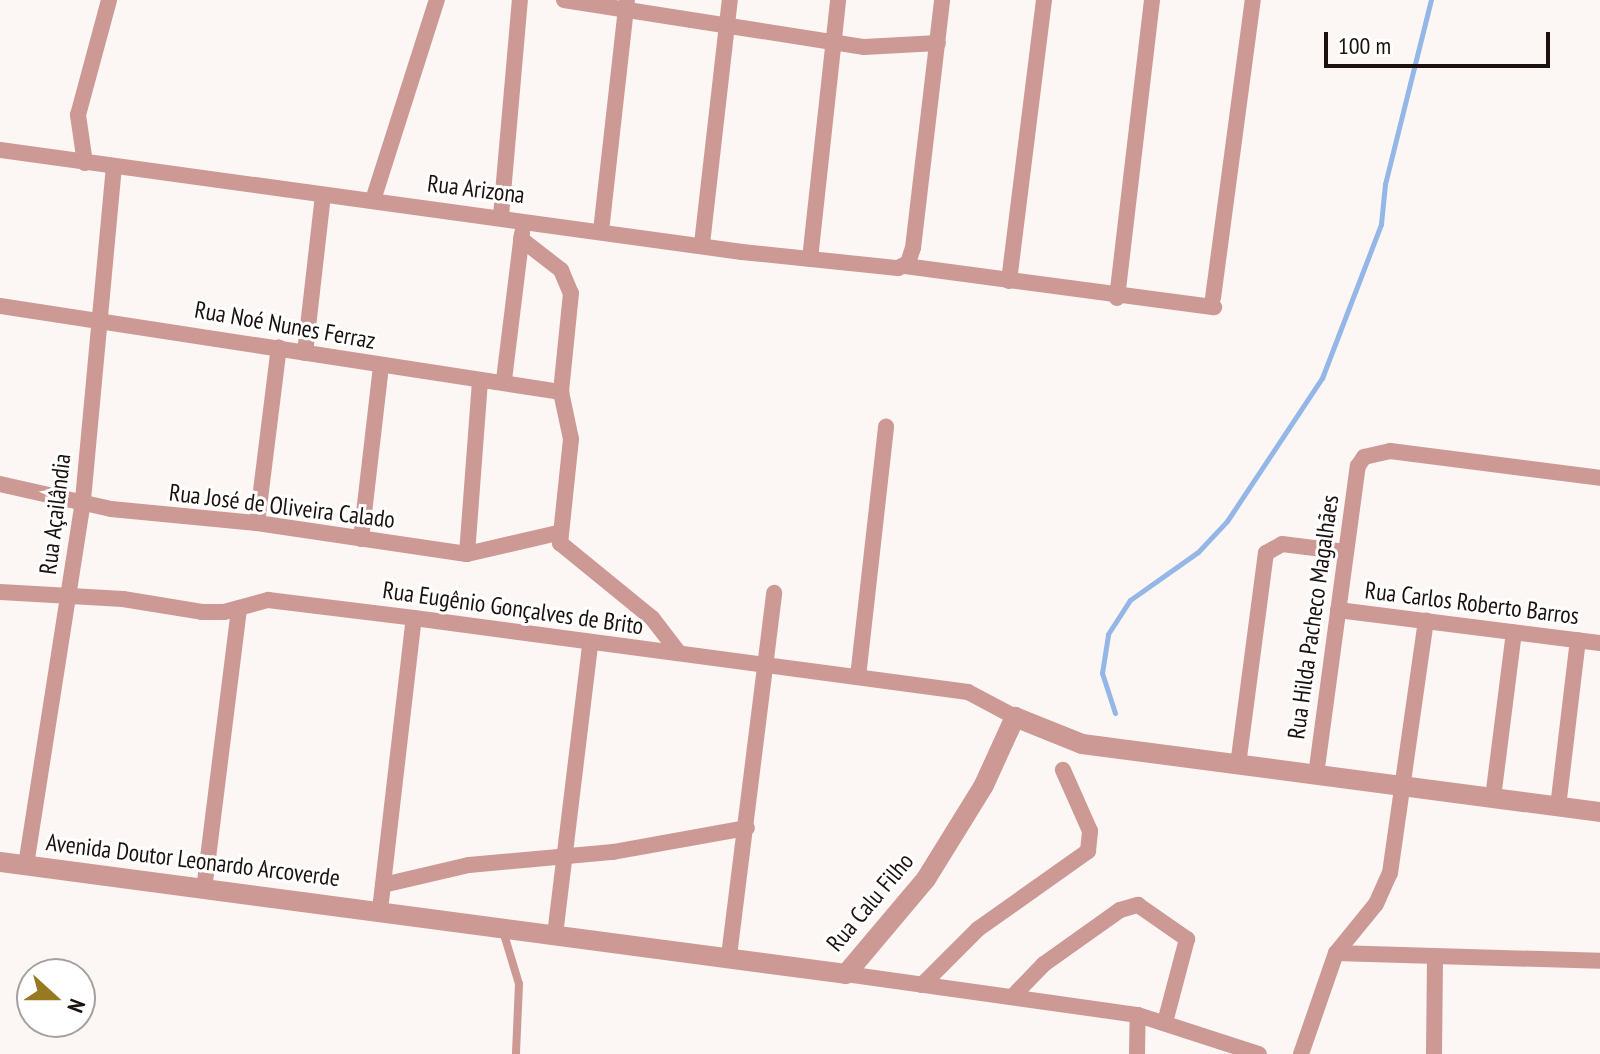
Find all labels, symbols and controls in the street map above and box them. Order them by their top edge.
scale bar [1328,16,1554,66]
text: 100 m [1338,30,1391,61]
street label: Rua Arizona [425,169,527,209]
street label: Rua Noé Nunes Ferraz [192,295,378,355]
street label: Rua Açailândia [33,452,77,576]
street label: Rua José de Oliveira Calado [167,478,397,534]
street label: Rua Hilda Pacheco Magalhães [1282,493,1344,741]
street label: Rua Eugênio Gonçalves de Brito [381,575,645,641]
street label: Rua Carlos Roberto Barros [1363,576,1581,630]
street label: Avenida Doutor Leonardo Arcoverde [44,828,342,892]
street label: Rua Calu Filho [821,847,919,957]
north arrow [16,958,96,1038]
text: N [61,995,92,1016]

